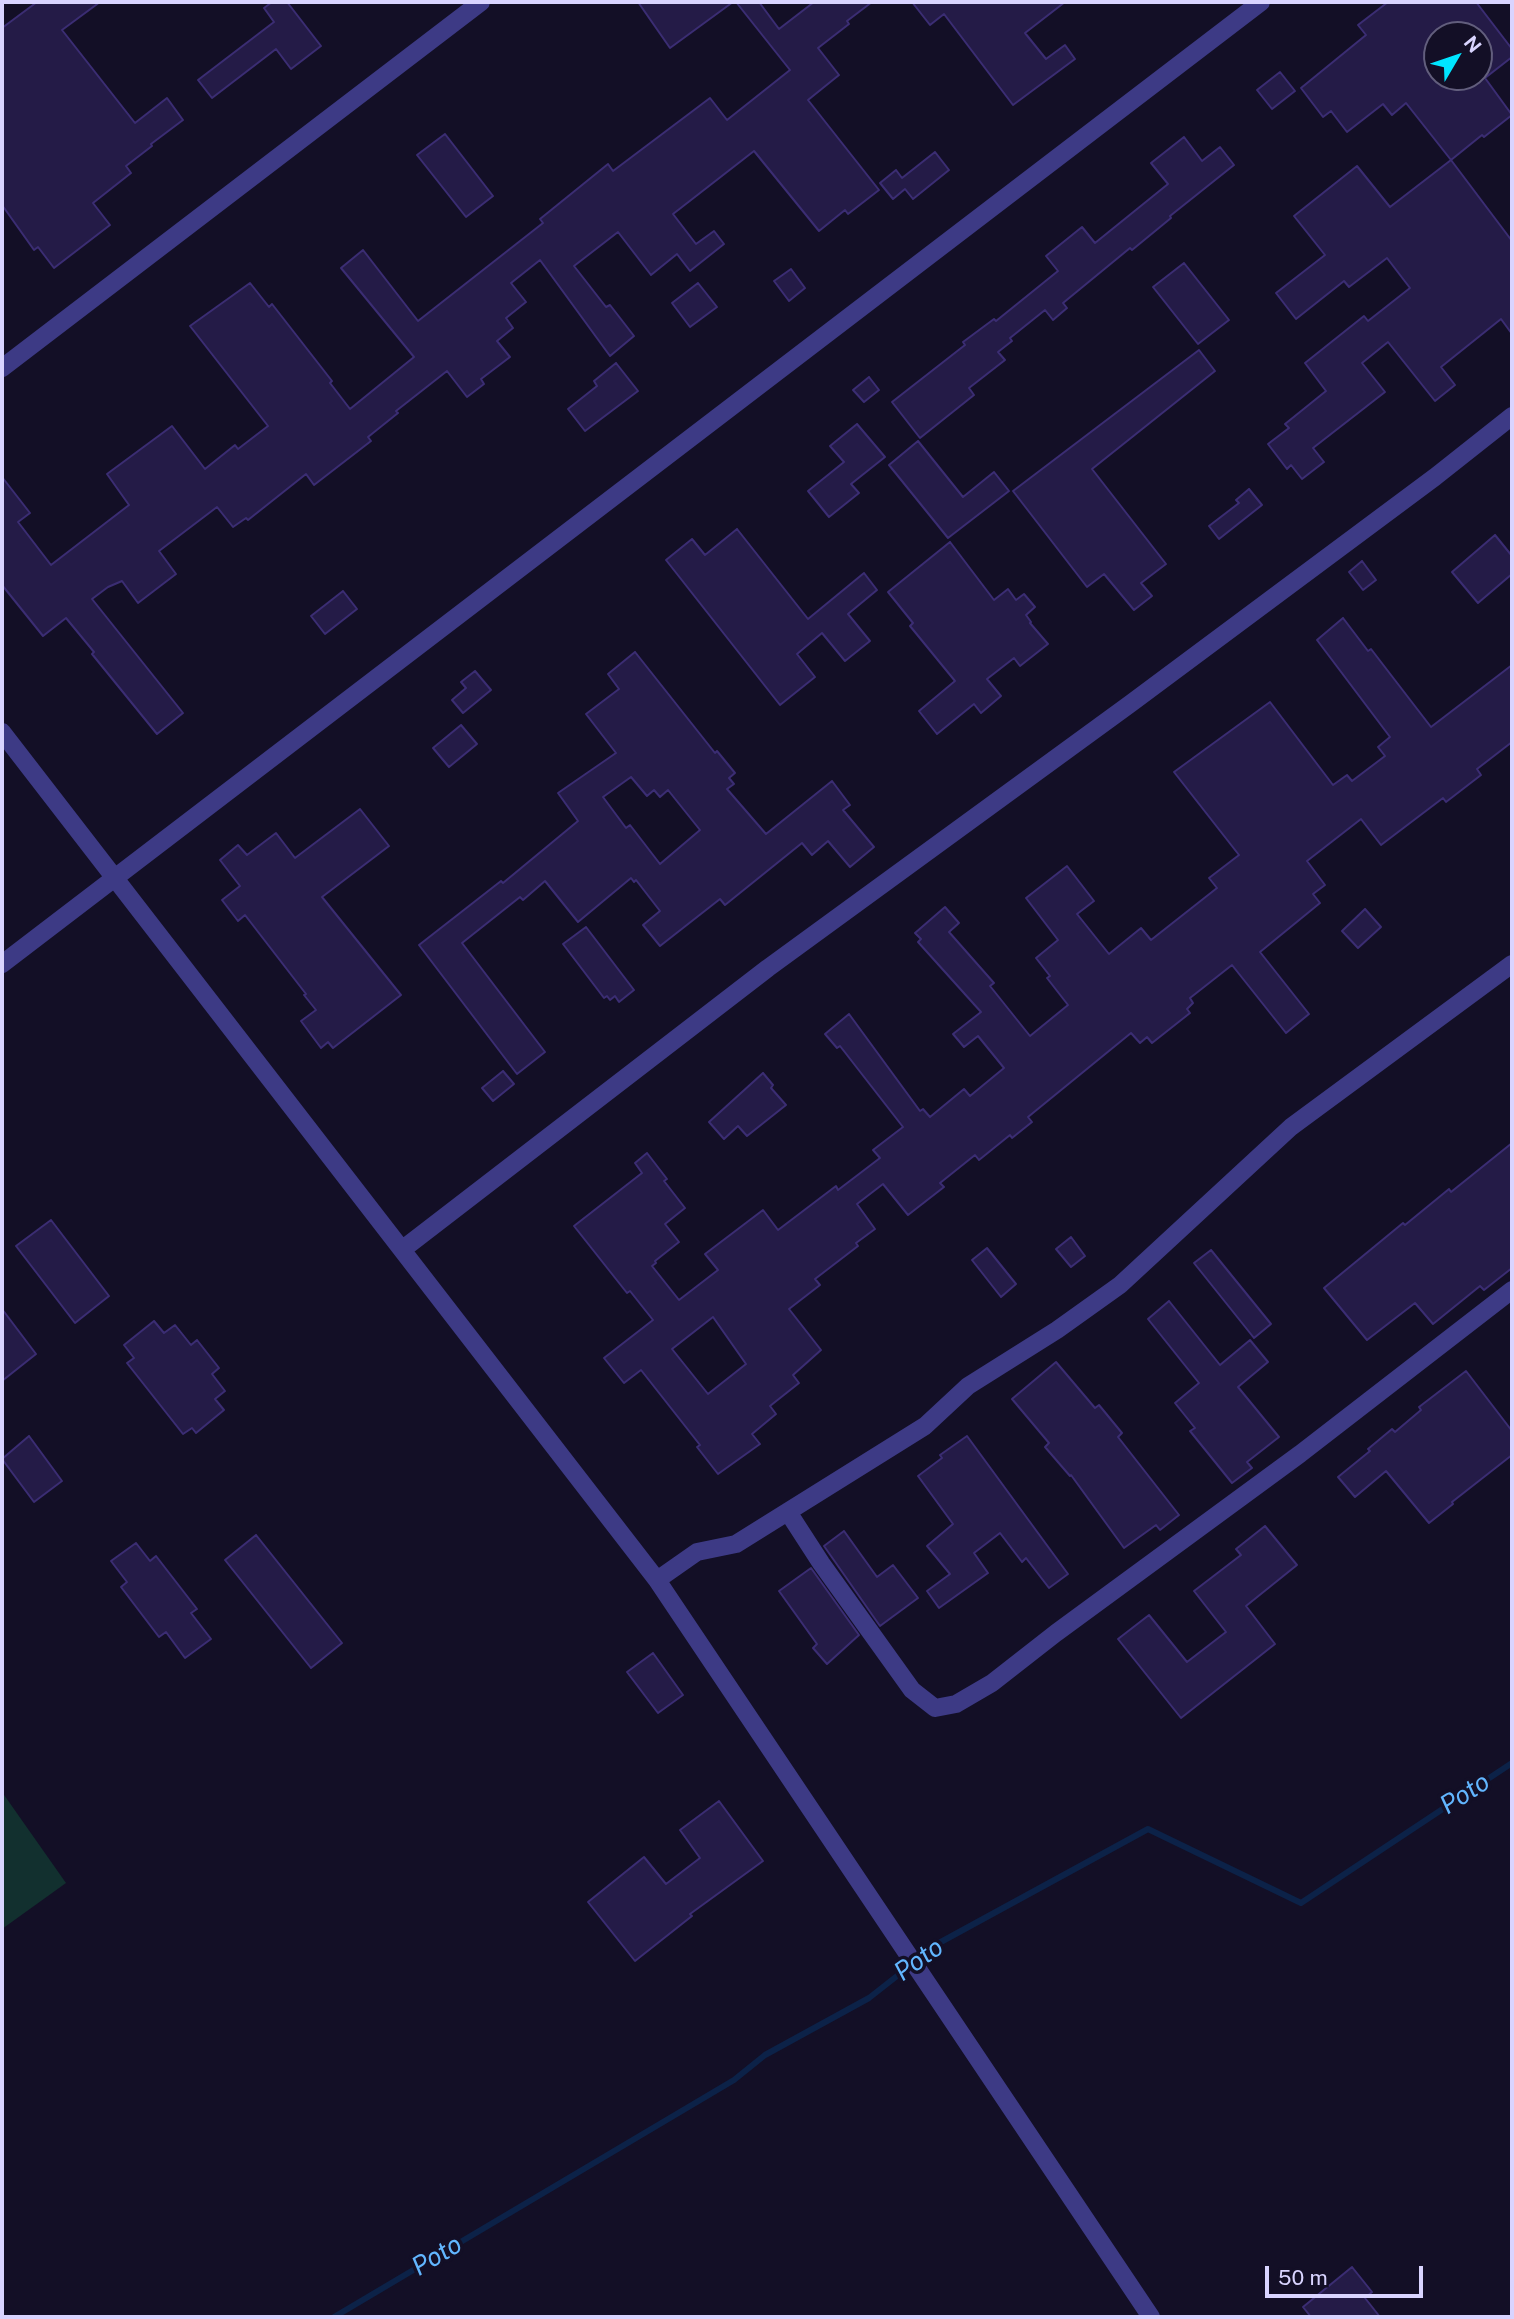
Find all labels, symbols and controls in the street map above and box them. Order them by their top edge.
north arrow [1423,21,1493,91]
text: N [1460,31,1486,57]
water label: Poto [1434,1767,1496,1821]
water label: Poto [888,1932,950,1988]
water label: Poto [406,2229,468,2283]
scale bar [1269,2252,1426,2296]
text: 50 m [1278,2265,1328,2290]

